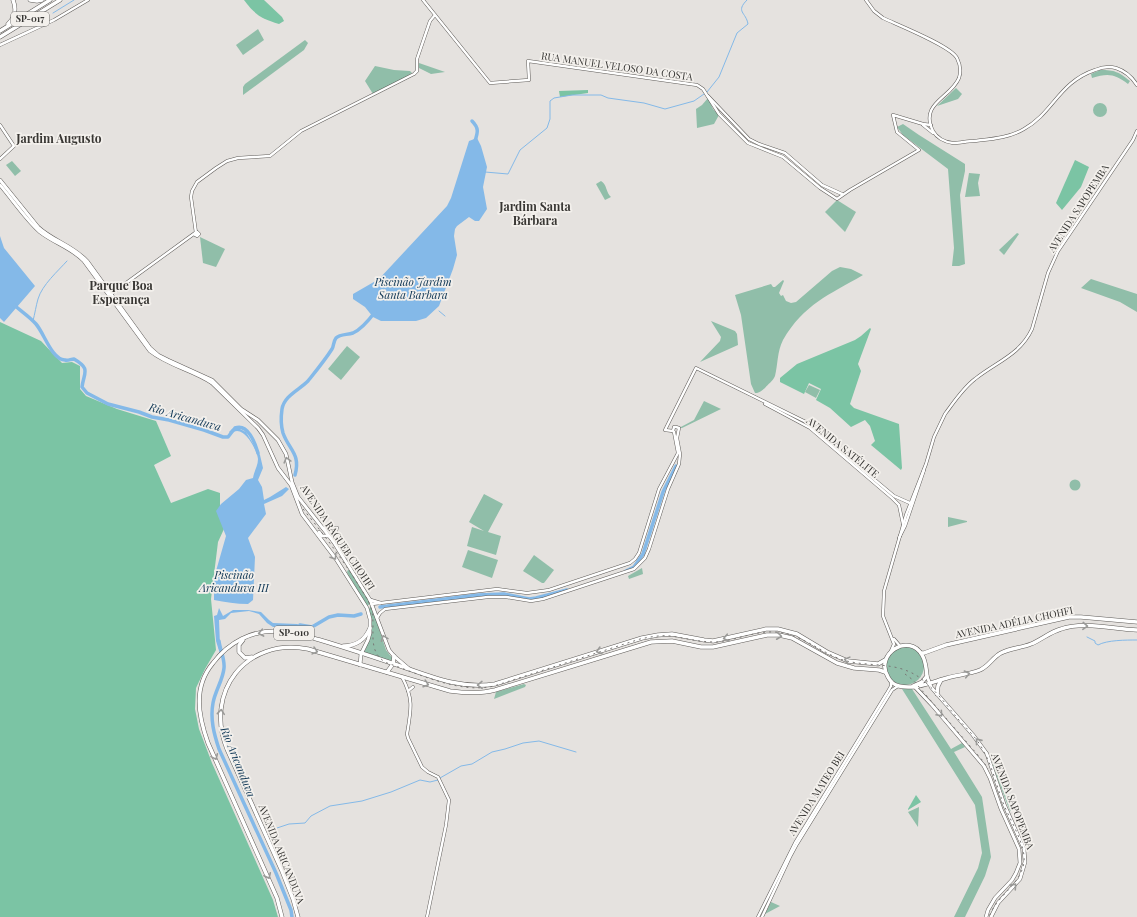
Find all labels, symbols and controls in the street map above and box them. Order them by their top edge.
road number: SP-017 [11,12,49,26]
street label: RUA MANUEL VELOSO DA COSTA [540,48,694,84]
district label: Jardim Augusto [15,130,102,146]
street label: AVENIDA SAPOPEMBA [1044,161,1112,256]
district label: Jardim Santa Bárbara [498,198,571,228]
water label: Piscinão Jardim Santa Barbara [373,274,452,302]
district label: Parque Boa Esperança [89,277,153,307]
water label: Rio Aricanduva [146,399,223,434]
street label: AVENIDA SATÉLITE [803,413,882,481]
one-way arrow [283,456,292,463]
street label: AVENIDA RAGUEB CHOHFI [297,481,379,592]
one-way arrow [329,553,337,560]
water label: Piscinão Aricanduva III [198,567,270,595]
street label: AVENIDA ADÉLIA CHOHFI [953,603,1074,642]
one-way arrow [1082,622,1088,630]
road number: SP-010 [274,626,314,640]
one-way arrow [258,628,264,636]
one-way arrow [776,631,782,640]
one-way arrow [723,634,729,642]
one-way arrow [381,635,389,642]
one-way arrow [596,646,603,655]
one-way arrow [312,647,318,655]
one-way arrow [844,656,851,665]
one-way arrow [964,670,970,678]
one-way arrow [422,679,429,688]
one-way arrow [477,681,483,689]
one-way arrow [216,709,225,715]
one-way arrow [935,709,942,717]
water label: Rio Aricanduva [217,724,259,799]
one-way arrow [976,738,983,745]
street label: AVENIDA MATEO BEI [784,748,848,839]
street label: AVENIDA SAPOPEMBA [988,750,1038,852]
one-way arrow [210,754,218,761]
street label: AVENIDA ARICANDUVA [255,801,309,906]
one-way arrow [263,872,271,879]
one-way arrow [1009,883,1016,891]

